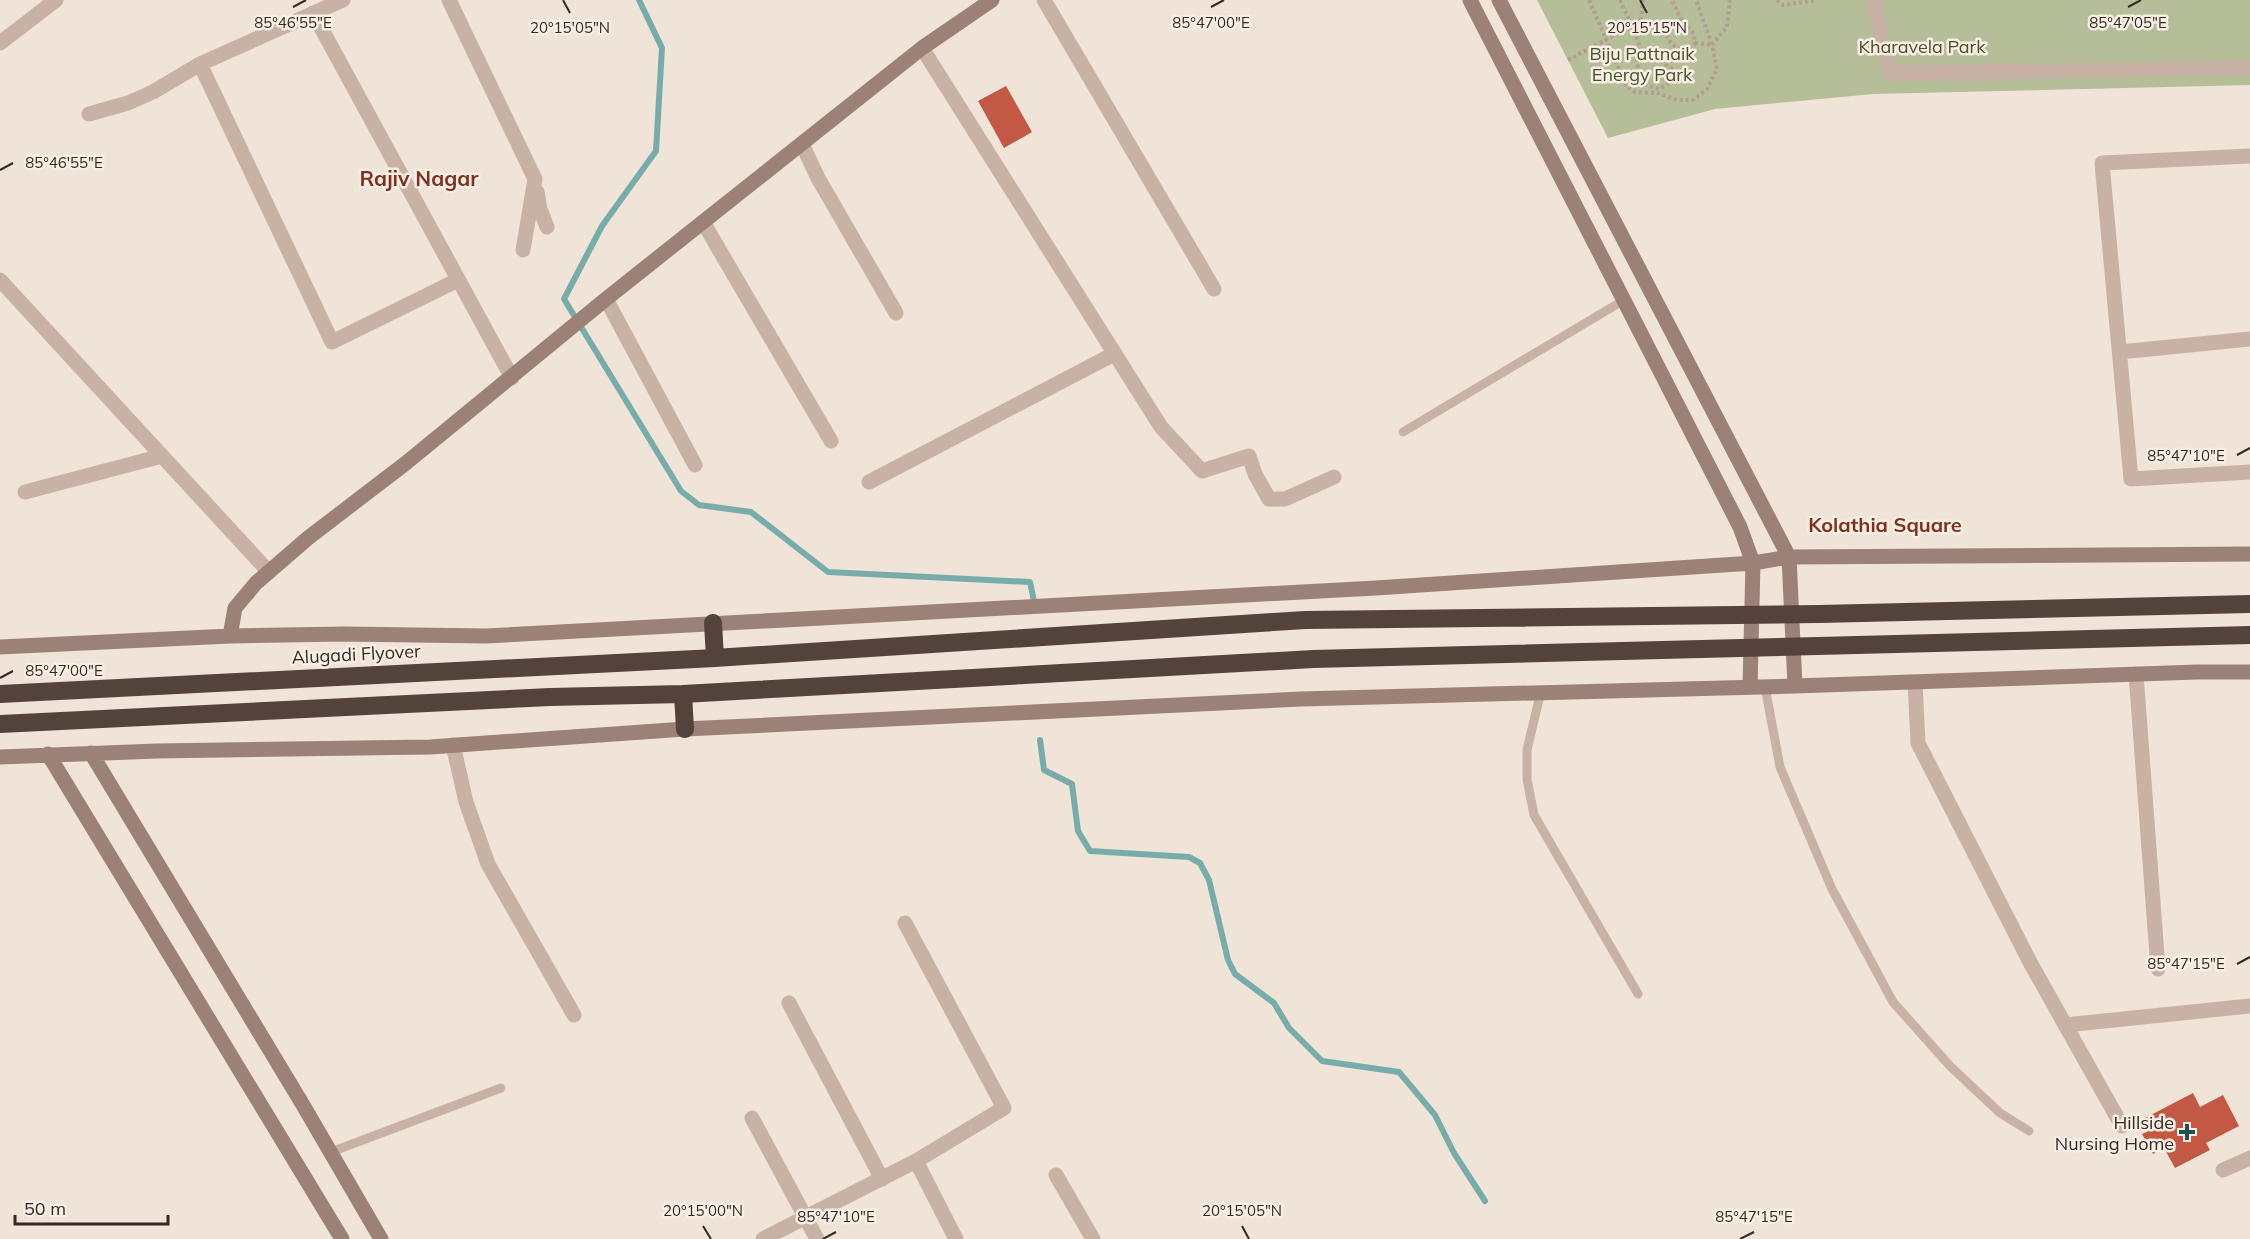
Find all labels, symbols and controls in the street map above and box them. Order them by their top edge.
text: 85°46'55"E [254,13,332,32]
text: 85°47'00"E [1172,13,1250,32]
text: 85°47'05"E [2089,13,2167,32]
text: 20°15'05"N [530,18,610,37]
text: 20°15'15"N [1607,18,1687,37]
park label: Kharavela Park [1859,35,1986,58]
park label: Biju Pattnaik Energy Park [1589,42,1695,86]
text: 85°46'55"E [25,153,103,172]
district label: Rajiv Nagar [359,165,479,191]
text: 85°47'10"E [2147,446,2225,465]
district label: Kolathia Square [1808,512,1962,537]
street label: Alugadi Flyover [291,639,422,669]
text: 85°47'00"E [25,661,103,680]
text: 85°47'15"E [2147,954,2225,973]
place label: Hillside Nursing Home [2055,1111,2174,1155]
marker: Hillside Nursing Home [2178,1123,2196,1141]
scale bar [15,1188,168,1226]
text: 50 m [24,1197,66,1220]
text: 20°15'00"N [663,1201,743,1220]
text: 20°15'05"N [1202,1201,1282,1220]
text: 85°47'10"E [797,1207,875,1226]
text: 85°47'15"E [1715,1207,1793,1226]

